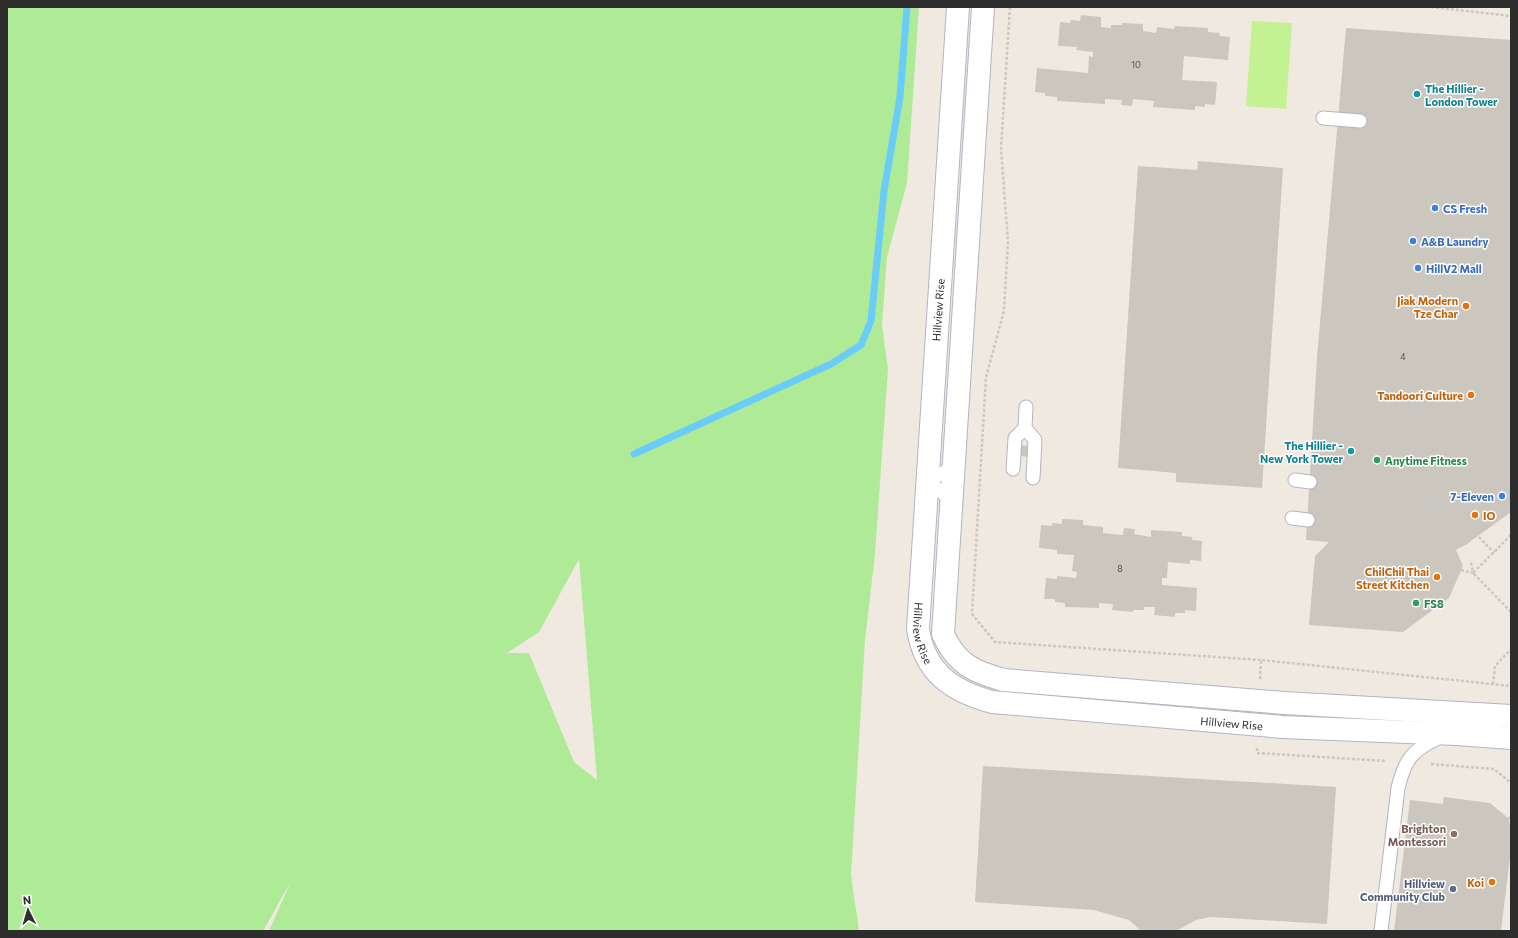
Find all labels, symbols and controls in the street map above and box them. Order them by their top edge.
house number: 10 [1131,59,1141,70]
place label: The Hillier - London Tower [1425,82,1498,108]
marker: The Hillier - London Tower [1412,89,1422,99]
place label: CS Fresh [1443,202,1487,215]
marker: CS Fresh [1430,203,1440,213]
place label: A&B Laundry [1421,235,1488,248]
marker: A&B Laundry [1408,236,1418,246]
place label: HillV2 Mall [1426,262,1482,275]
marker: HillV2 Mall [1413,263,1423,273]
street label: Hillview Rise [929,278,947,342]
place label: Jiak Modern Tze Char [1397,294,1458,320]
marker: Jiak Modern Tze Char [1461,301,1471,311]
house number: 4 [1400,351,1406,362]
place label: Tandoori Culture [1377,389,1463,402]
marker: Tandoori Culture [1466,390,1476,400]
place label: The Hillier - New York Tower [1260,439,1343,465]
marker: The Hillier - New York Tower [1346,446,1356,456]
place label: Anytime Fitness [1385,454,1467,467]
marker: Anytime Fitness [1372,455,1382,465]
place label: 7-Eleven [1450,490,1494,503]
marker: 7-Eleven [1497,491,1507,501]
place label: IO [1483,509,1495,522]
marker: IO [1470,510,1480,520]
house number: 8 [1117,563,1123,574]
place label: ChilChil Thai Street Kitchen [1356,565,1429,591]
marker: ChilChil Thai Street Kitchen [1432,572,1442,582]
place label: FS8 [1424,597,1444,610]
marker: FS8 [1411,598,1421,608]
street label: Hillview Rise [911,602,936,666]
street label: Hillview Rise [1200,713,1264,732]
place label: Brighton Montessori [1388,822,1446,848]
marker: Brighton Montessori [1449,829,1459,839]
place label: Koi [1467,876,1484,889]
place label: Hillview Community Club [1360,877,1445,903]
marker: Koi [1487,877,1497,887]
marker: Hillview Community Club [1448,884,1458,894]
north arrow [8,890,48,930]
text: N [22,893,32,906]

